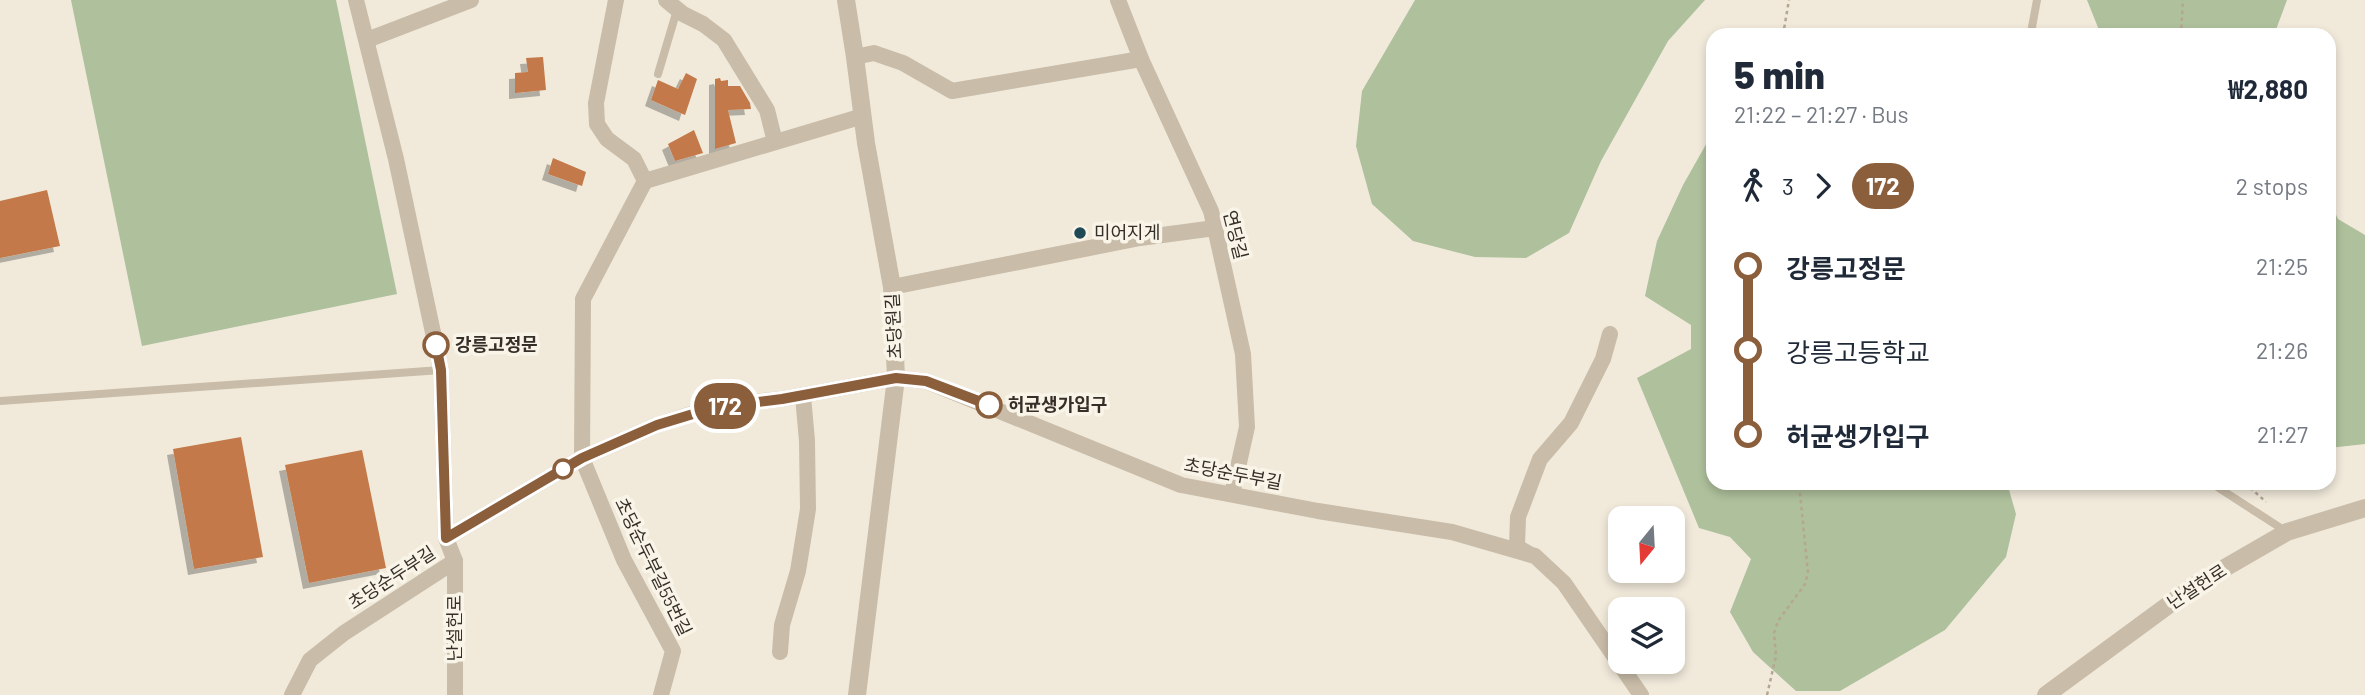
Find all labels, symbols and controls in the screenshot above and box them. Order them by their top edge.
text: 5 min [1734,51,1825,97]
text: ₩2,880 [2228,73,2308,104]
text: 21:22 – 21:27 · Bus [1734,100,1909,128]
icon: walk [1734,167,1772,205]
icon: forward [1804,167,1842,205]
text: 172 [1866,171,1900,200]
text: 3 [1782,172,1794,200]
text: 2 stops [2236,172,2308,200]
street label: 연당길 [1219,208,1253,262]
place label: 미어지게 [1094,221,1160,243]
marker: 미어지게 [1072,225,1088,241]
text: 강릉고정문 [1786,252,1906,283]
text: 21:25 [2256,252,2308,280]
street label: 초당원길 [880,292,906,360]
marker: 강릉고정문 [423,332,449,358]
place label: 강릉고정문 [455,333,538,355]
text: 강릉고등학교 [1786,336,1930,367]
text: 21:26 [2256,336,2308,364]
line badge: 172 [685,383,765,429]
text: 172 [708,391,742,420]
marker: 허균생가입구 [976,392,1002,418]
place label: 허균생가입구 [1008,393,1107,415]
text: 허균생가입구 [1786,420,1930,451]
text: 21:27 [2257,420,2308,448]
street label: 초당순두부길 [1182,453,1284,493]
unlabelled marker [553,459,573,479]
street label: 초당순두부길55번길 [611,494,697,639]
north arrow [1608,506,1685,583]
map controls [1608,506,1685,674]
street label: 초당순두부길 [344,541,439,613]
street label: 난설헌로 [2163,559,2230,613]
street label: 난설헌로 [443,595,465,661]
button: layers [1608,597,1685,674]

